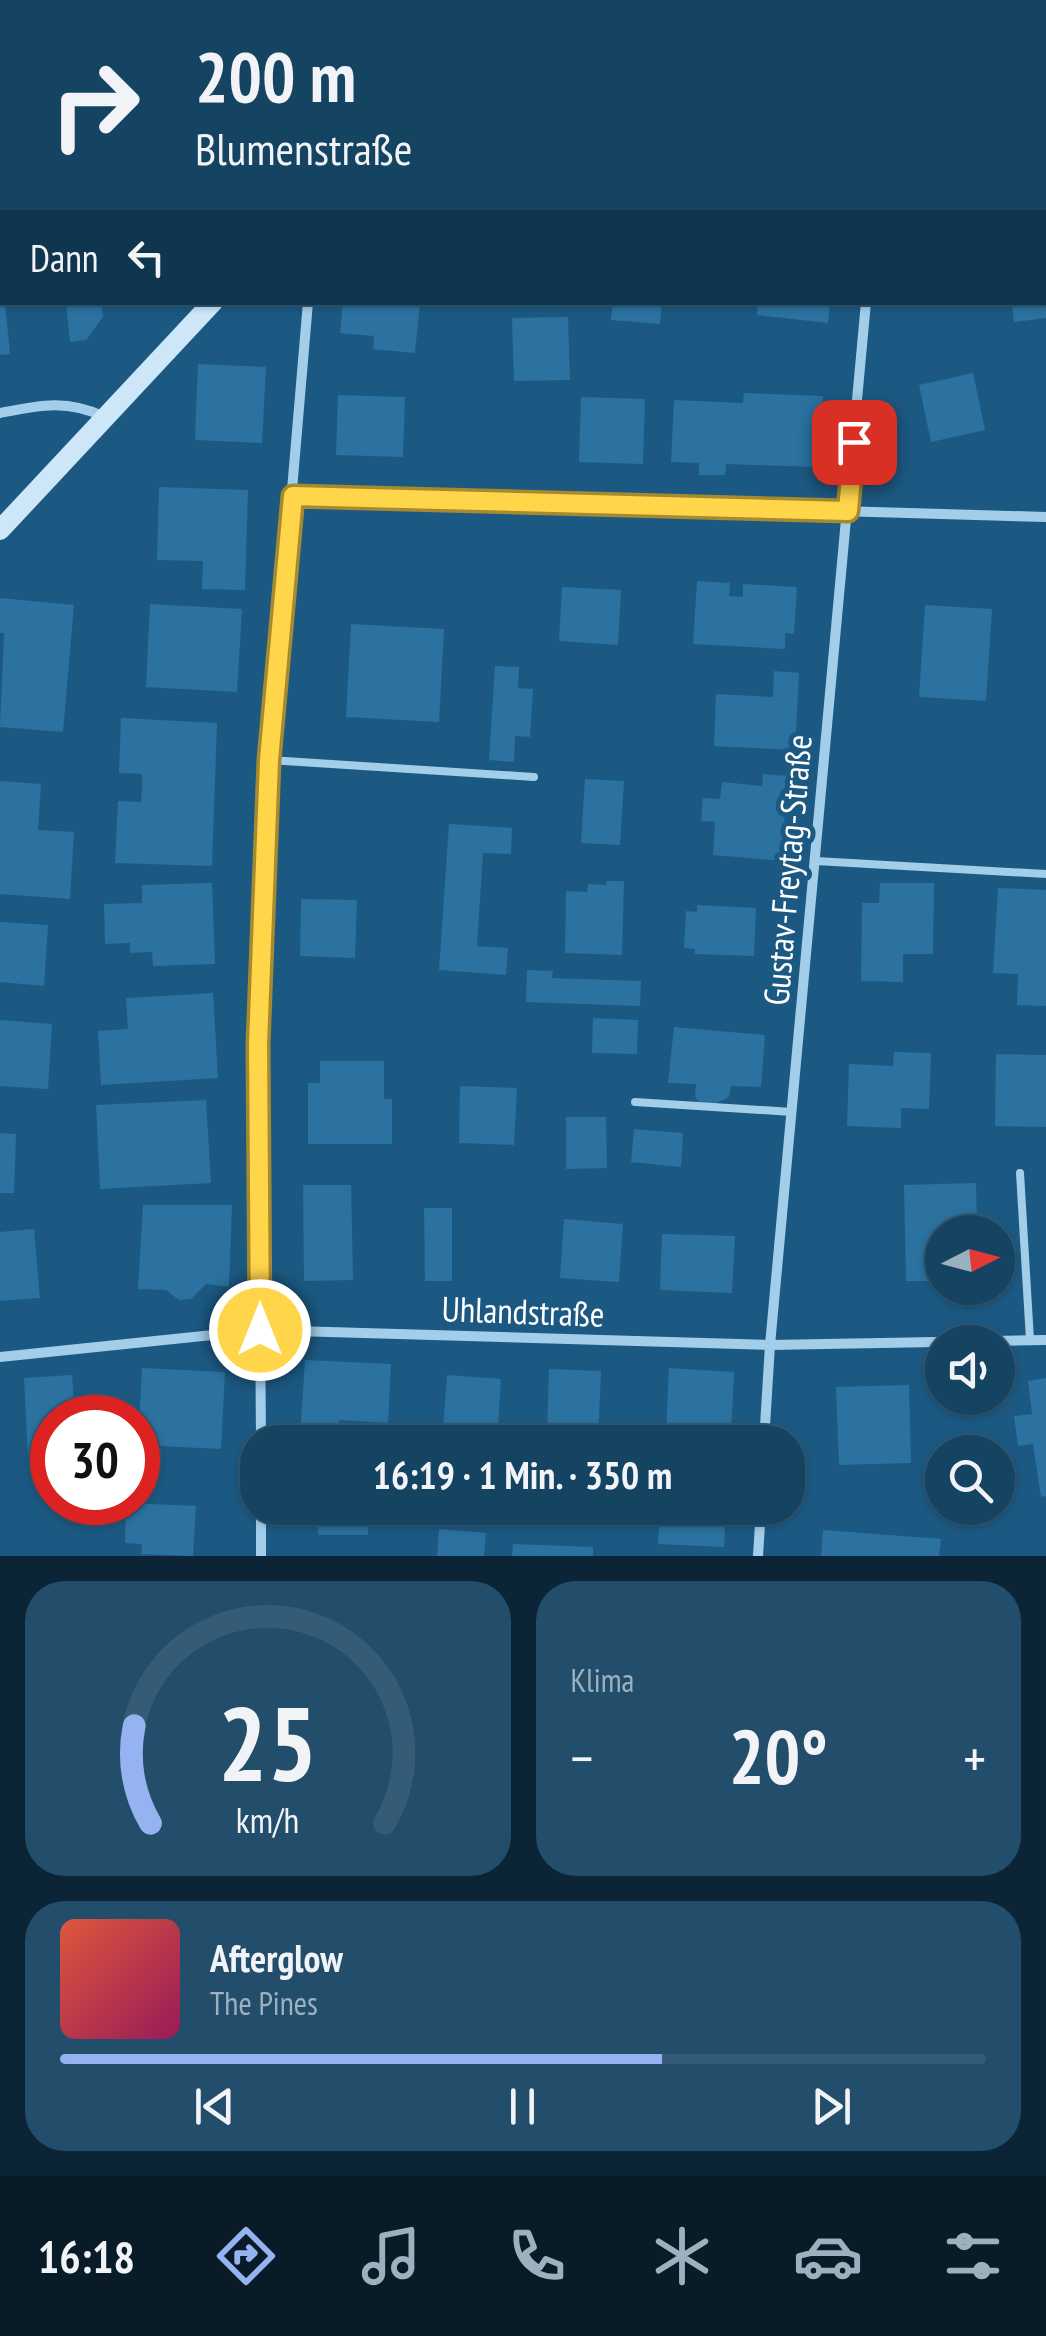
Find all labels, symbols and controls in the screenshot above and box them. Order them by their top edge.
text: 200 m [195,31,356,121]
icon: right [30,40,160,170]
text: Blumenstraße [195,119,412,177]
icon: left [119,230,174,285]
text: Dann [30,233,99,282]
pin [812,400,897,485]
icon: arrive [827,415,882,470]
street label: Gustav-Freytag-Straße [752,733,822,1007]
north arrow [925,1215,1015,1305]
map controls [925,1215,1015,1525]
position arrow [208,1278,312,1382]
street label: Uhlandstraße [441,1285,605,1337]
button: sound [925,1325,1015,1415]
speed limit sign: 30 [30,1395,160,1525]
button: search [925,1435,1015,1525]
text: 16:19 · 1 Min. · 350 m [373,1450,672,1499]
text: Klima [571,1659,634,1701]
text: 25 [218,1675,317,1810]
text: 20° [729,1708,828,1805]
text: − [571,1722,593,1793]
text: + [963,1722,986,1793]
text: km/h [236,1797,299,1843]
text: Afterglow [210,1933,343,1982]
text: The Pines [210,1982,318,2024]
icon: previous [187,2079,242,2134]
icon: pause [495,2079,550,2134]
icon: next [804,2079,859,2134]
icon: directions [211,2221,281,2291]
icon: music [356,2221,426,2291]
icon: phone [502,2221,572,2291]
icon: climate [647,2221,717,2291]
icon: car [793,2221,863,2291]
icon: filters [938,2221,1008,2291]
text: 16:18 [38,2227,135,2285]

